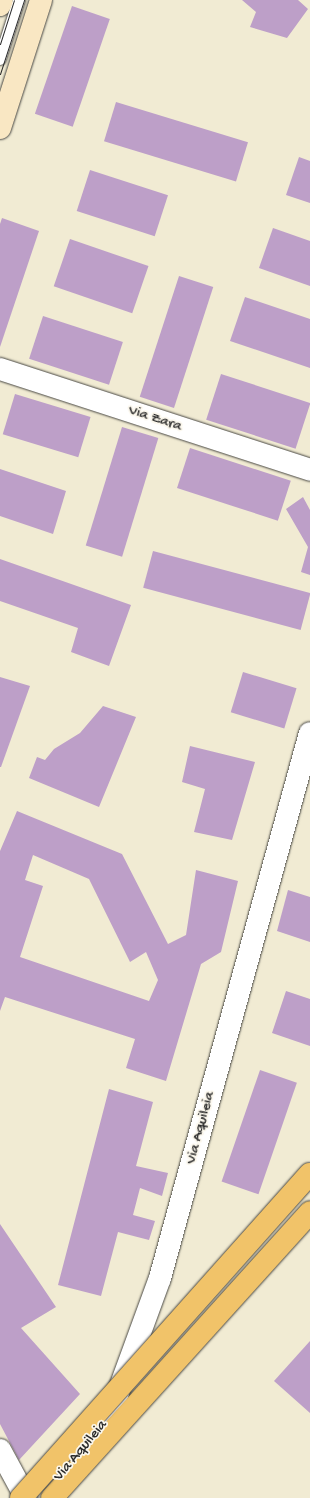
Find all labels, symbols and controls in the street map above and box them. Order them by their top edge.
street label: Via Zara [126,402,184,436]
street label: Via Aquileia [183,1090,219,1166]
street label: Via Aquileia [50,1417,112,1485]

